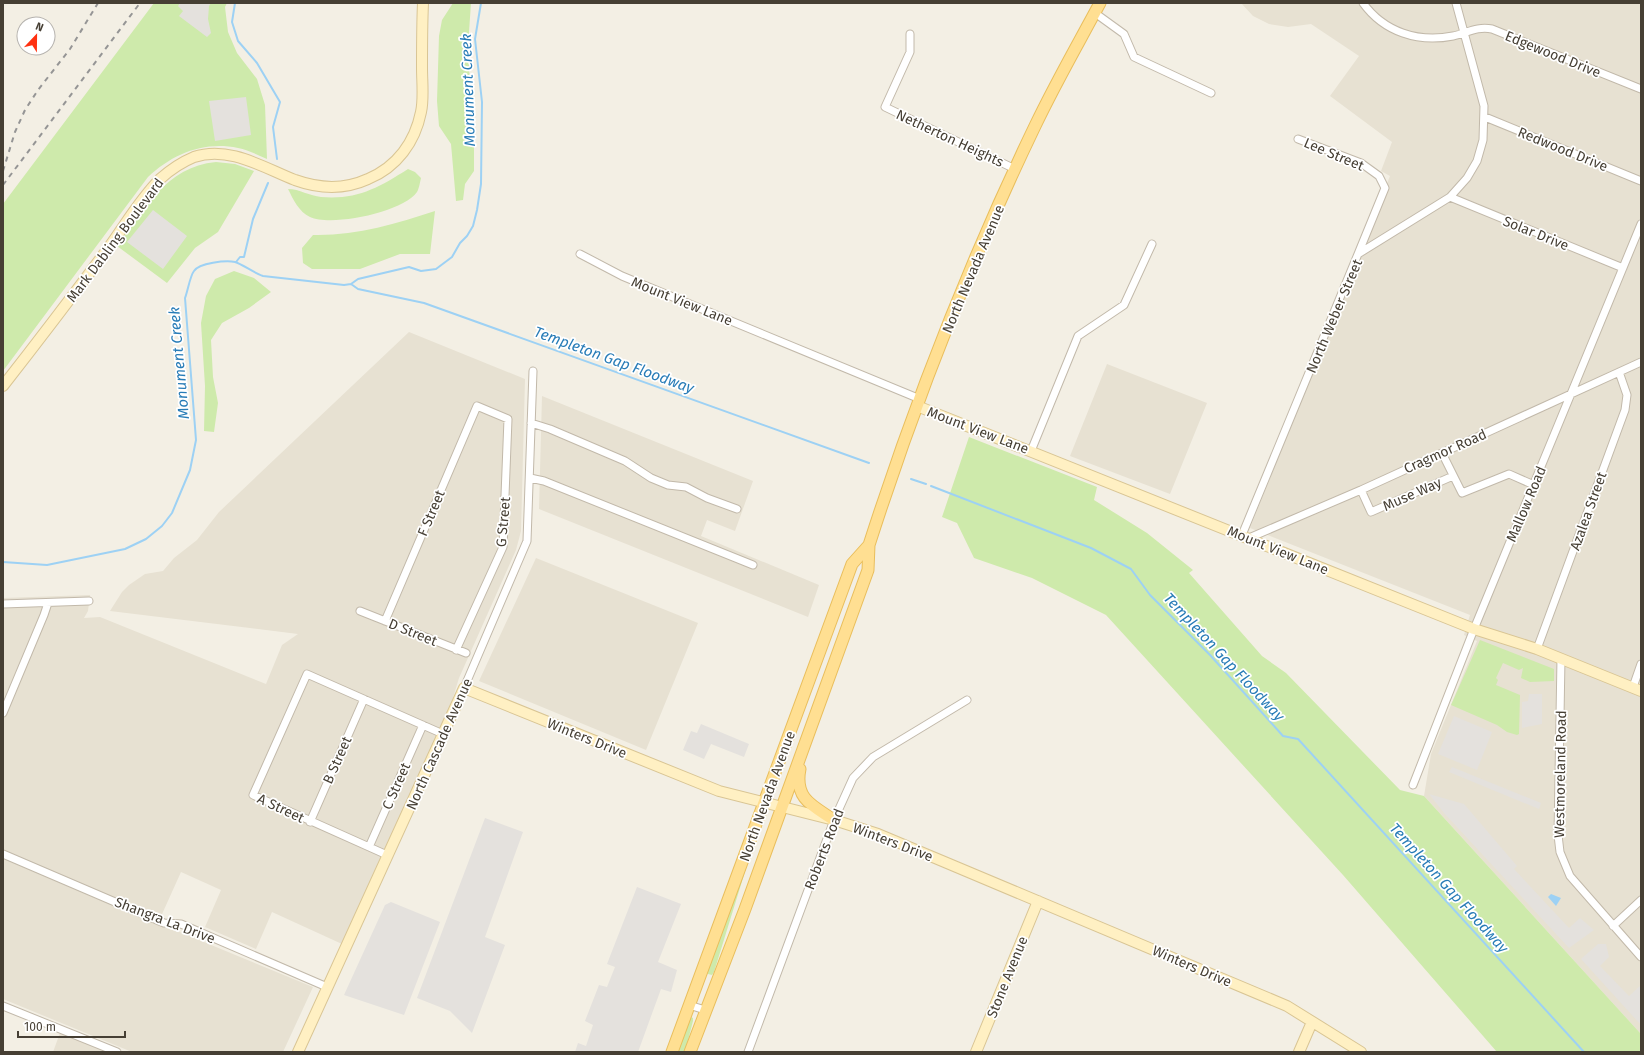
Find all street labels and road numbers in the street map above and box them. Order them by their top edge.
street label: Edgewood Drive [1503,28,1603,81]
street label: Netherton Heights [893,106,1007,171]
street label: Redwood Drive [1515,124,1610,175]
street label: Lee Street [1301,134,1367,175]
street label: Mark Dabling Boulevard [63,175,168,306]
street label: North Nevada Avenue [939,202,1008,336]
street label: Solar Drive [1500,213,1571,254]
street label: North Weber Street [1303,256,1367,376]
street label: Mount View Lane [629,273,735,329]
street label: Mount View Lane [925,403,1031,458]
street label: Cragmor Road [1401,426,1489,477]
street label: Mallow Road [1503,464,1550,545]
street label: Azalea Street [1566,469,1611,553]
street label: Muse Way [1380,474,1444,515]
street label: F Street [414,487,449,539]
street label: G Street [493,495,514,548]
street label: Mount View Lane [1225,522,1331,578]
street label: D Street [386,615,440,650]
street label: North Cascade Avenue [403,676,476,813]
street label: Westmoreland Road [1551,710,1570,838]
street label: Winters Drive [544,715,629,762]
street label: North Nevada Avenue [736,729,799,864]
street label: B Street [319,733,356,787]
street label: C Street [379,759,415,812]
street label: A Street [255,790,308,827]
street label: Roberts Road [801,806,848,892]
street label: Winters Drive [850,819,935,866]
street label: Shangra La Drive [112,894,217,947]
street label: Stone Avenue [983,934,1032,1021]
street label: Winters Drive [1150,942,1234,991]

